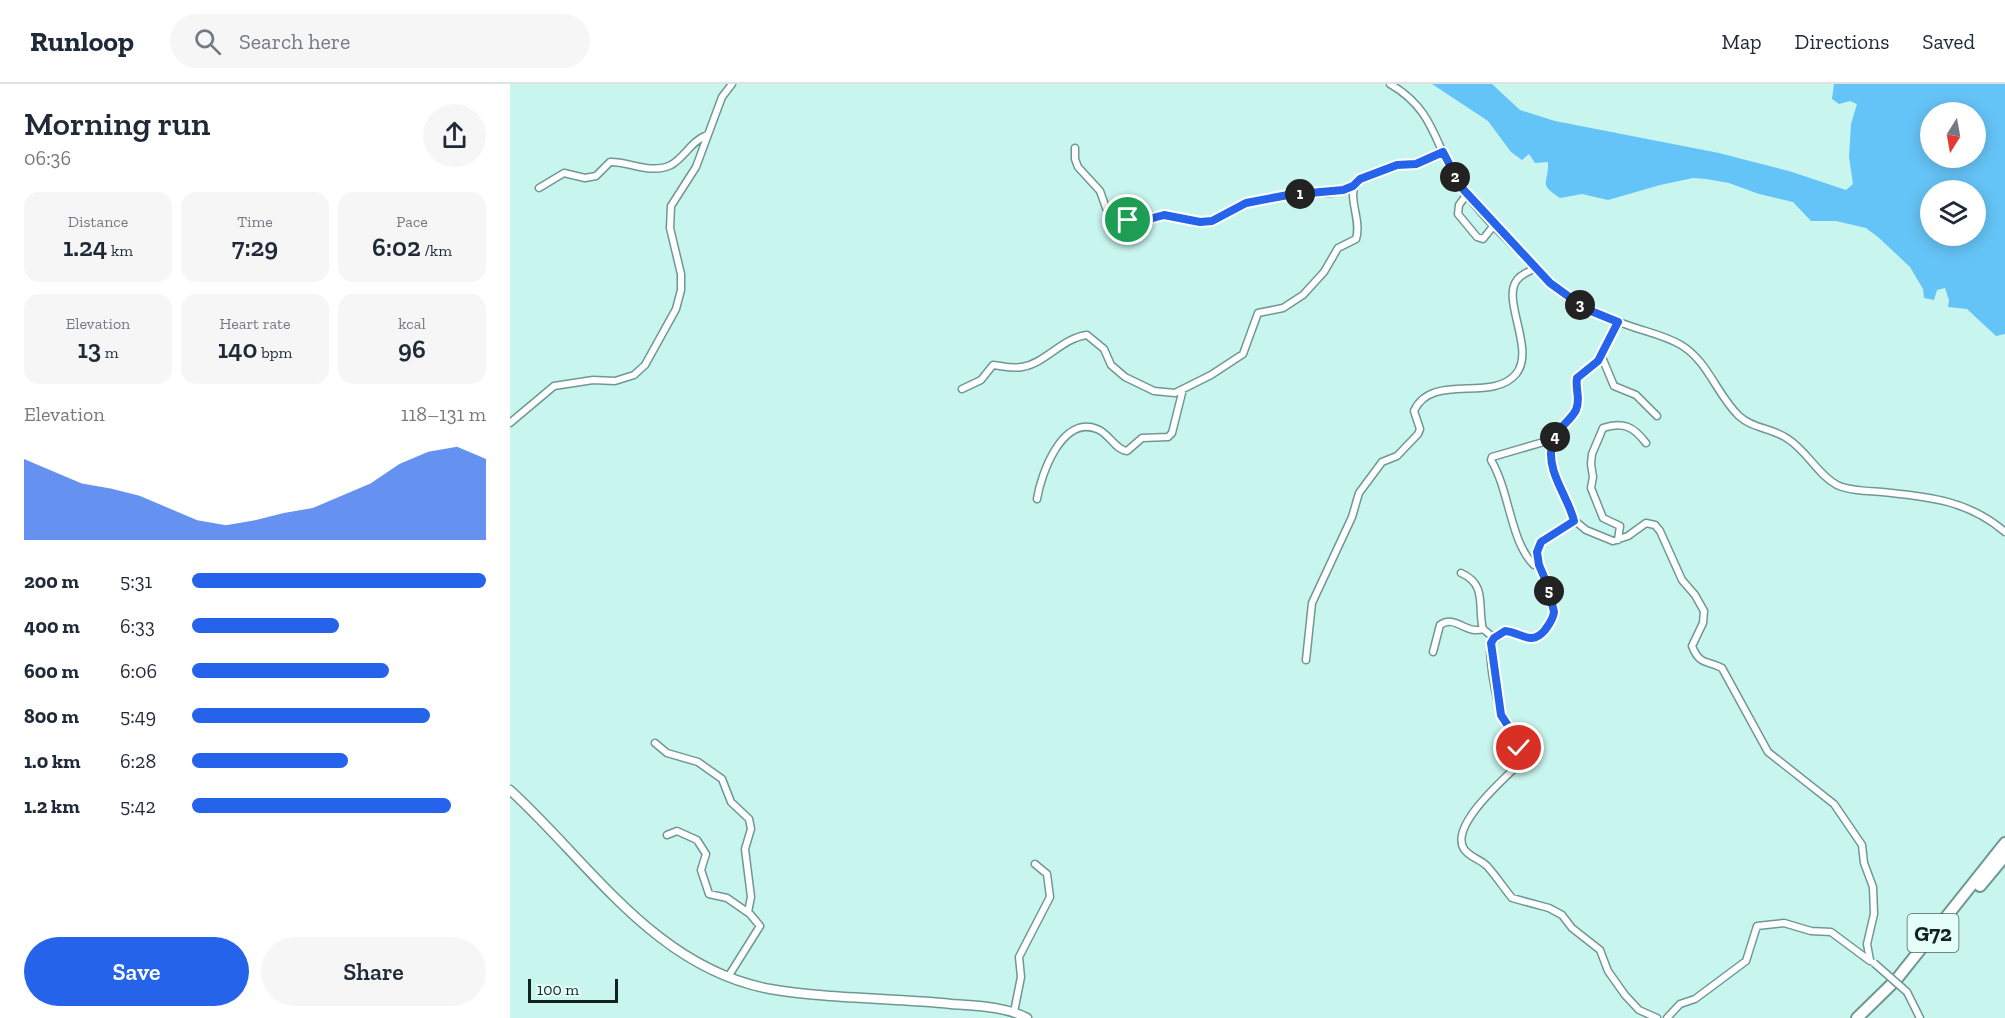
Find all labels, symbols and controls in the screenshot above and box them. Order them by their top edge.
search box [170,14,590,68]
text: Runloop [30,25,134,58]
icon: search [191,25,224,58]
text: Search here [239,28,350,55]
text: Map [1722,29,1762,54]
text: Directions [1795,29,1889,54]
text: Saved [1922,29,1975,54]
north arrow [1920,102,1986,168]
map controls [1920,102,1986,246]
text: Morning run [24,104,210,143]
button: share [423,104,486,167]
text: 06:36 [24,146,71,170]
pin: 2 [1440,162,1470,192]
text: 2 [1451,167,1459,186]
pin: 1 [1285,179,1315,209]
button: layers [1920,180,1986,246]
text: 1 [1297,184,1303,203]
pin [1102,194,1153,245]
icon: arrive [1111,203,1144,236]
text: Distance [68,212,128,231]
text: Time [237,212,273,231]
text: Pace [396,212,428,231]
text: 1.24 [63,231,107,263]
text: 7:29 [232,231,278,263]
text: 6:02 [372,231,421,263]
text: km [107,241,133,260]
text: /km [421,241,452,260]
pin: 3 [1565,290,1595,320]
text: 3 [1576,295,1584,314]
text: Elevation [66,314,130,333]
text: Heart rate [219,314,291,333]
text: kcal [398,314,426,333]
text: 13 [77,333,101,365]
text: 140 [218,333,258,365]
text: 96 [398,333,426,365]
text: m [101,343,119,362]
text: bpm [258,343,292,362]
text: Elevation [24,402,105,426]
text: 118–131 m [401,402,486,426]
pin: 4 [1540,422,1570,452]
text: 4 [1550,427,1560,446]
text: 200 m [24,569,79,593]
text: 5:31 [120,569,152,593]
pin: 5 [1534,576,1564,606]
text: 5 [1545,581,1553,600]
text: 400 m [24,614,80,638]
text: 6:33 [120,614,155,638]
text: 600 m [24,659,79,683]
text: 6:06 [120,659,157,683]
text: 800 m [24,704,79,728]
text: 5:49 [120,704,156,728]
pin [1493,722,1544,773]
icon: check [1502,731,1535,764]
text: 1.0 km [24,749,80,773]
text: 6:28 [120,749,156,773]
text: 1.2 km [24,794,80,818]
text: 5:42 [120,794,156,818]
road number: G72 [1908,914,1958,952]
button: Save [24,937,249,1006]
button: Share [261,937,486,1006]
scale bar [528,976,618,1004]
text: 100 m [537,980,579,999]

